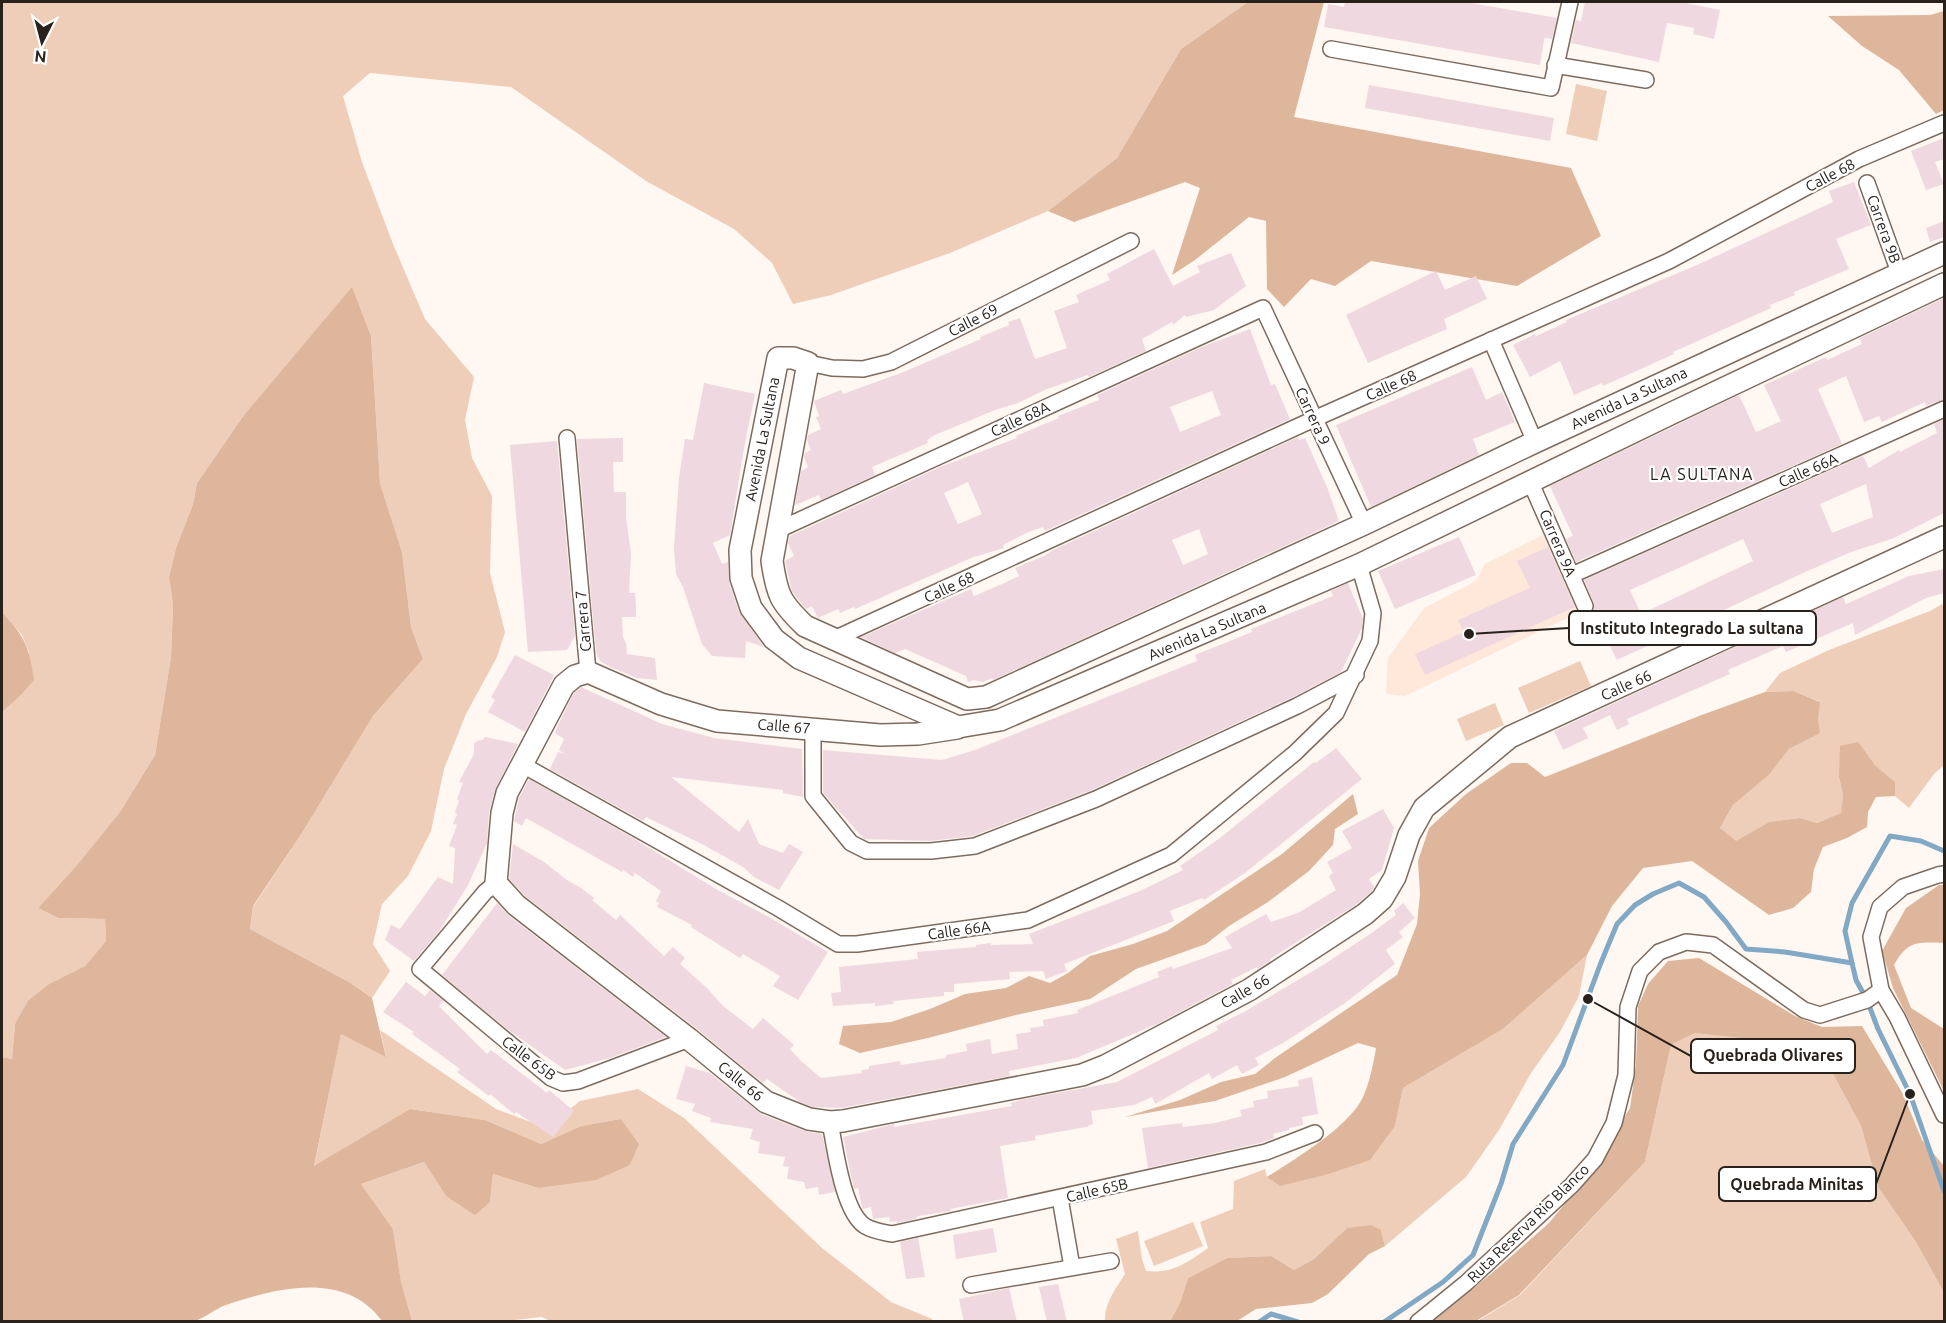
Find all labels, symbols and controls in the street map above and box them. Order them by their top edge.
north arrow [12,12,72,72]
text: N [34,47,47,66]
street label: Calle 68 [1802,155,1858,195]
street label: Carrera 9B [1864,193,1904,265]
street label: Calle 69 [945,300,1001,340]
street label: Avenida La Sultana [1568,364,1690,432]
street label: Calle 68 [1363,366,1419,404]
street label: Avenida La Sultana [742,375,782,503]
street label: Carrera 9 [1292,384,1334,448]
street label: Calle 68A [988,398,1052,440]
street label: Calle 66A [1776,449,1841,491]
district label: LA SULTANA [1650,465,1754,483]
street label: Carrera 9A [1536,507,1580,579]
street label: Calle 68 [921,568,977,606]
street label: Carrera 7 [572,589,594,653]
street label: Avenida La Sultana [1146,599,1268,663]
callout: Instituto Integrado La sultana [1569,611,1816,645]
text: Instituto Integrado La sultana [1580,619,1804,637]
street label: Calle 66 [1598,666,1654,704]
street label: Calle 67 [757,715,811,737]
street label: Calle 66A [927,917,992,943]
street label: Calle 66 [1218,970,1272,1012]
street label: Calle 65B [499,1032,559,1084]
callout: Quebrada Olivares [1691,1039,1855,1073]
text: Quebrada Olivares [1703,1046,1843,1064]
street label: Calle 66 [715,1058,767,1104]
street label: Ruta Reserva Rio Blanco [1464,1160,1592,1286]
callout: Quebrada Minitas [1719,1167,1876,1201]
street label: Calle 65B [1064,1175,1130,1205]
text: Quebrada Minitas [1730,1175,1864,1193]

